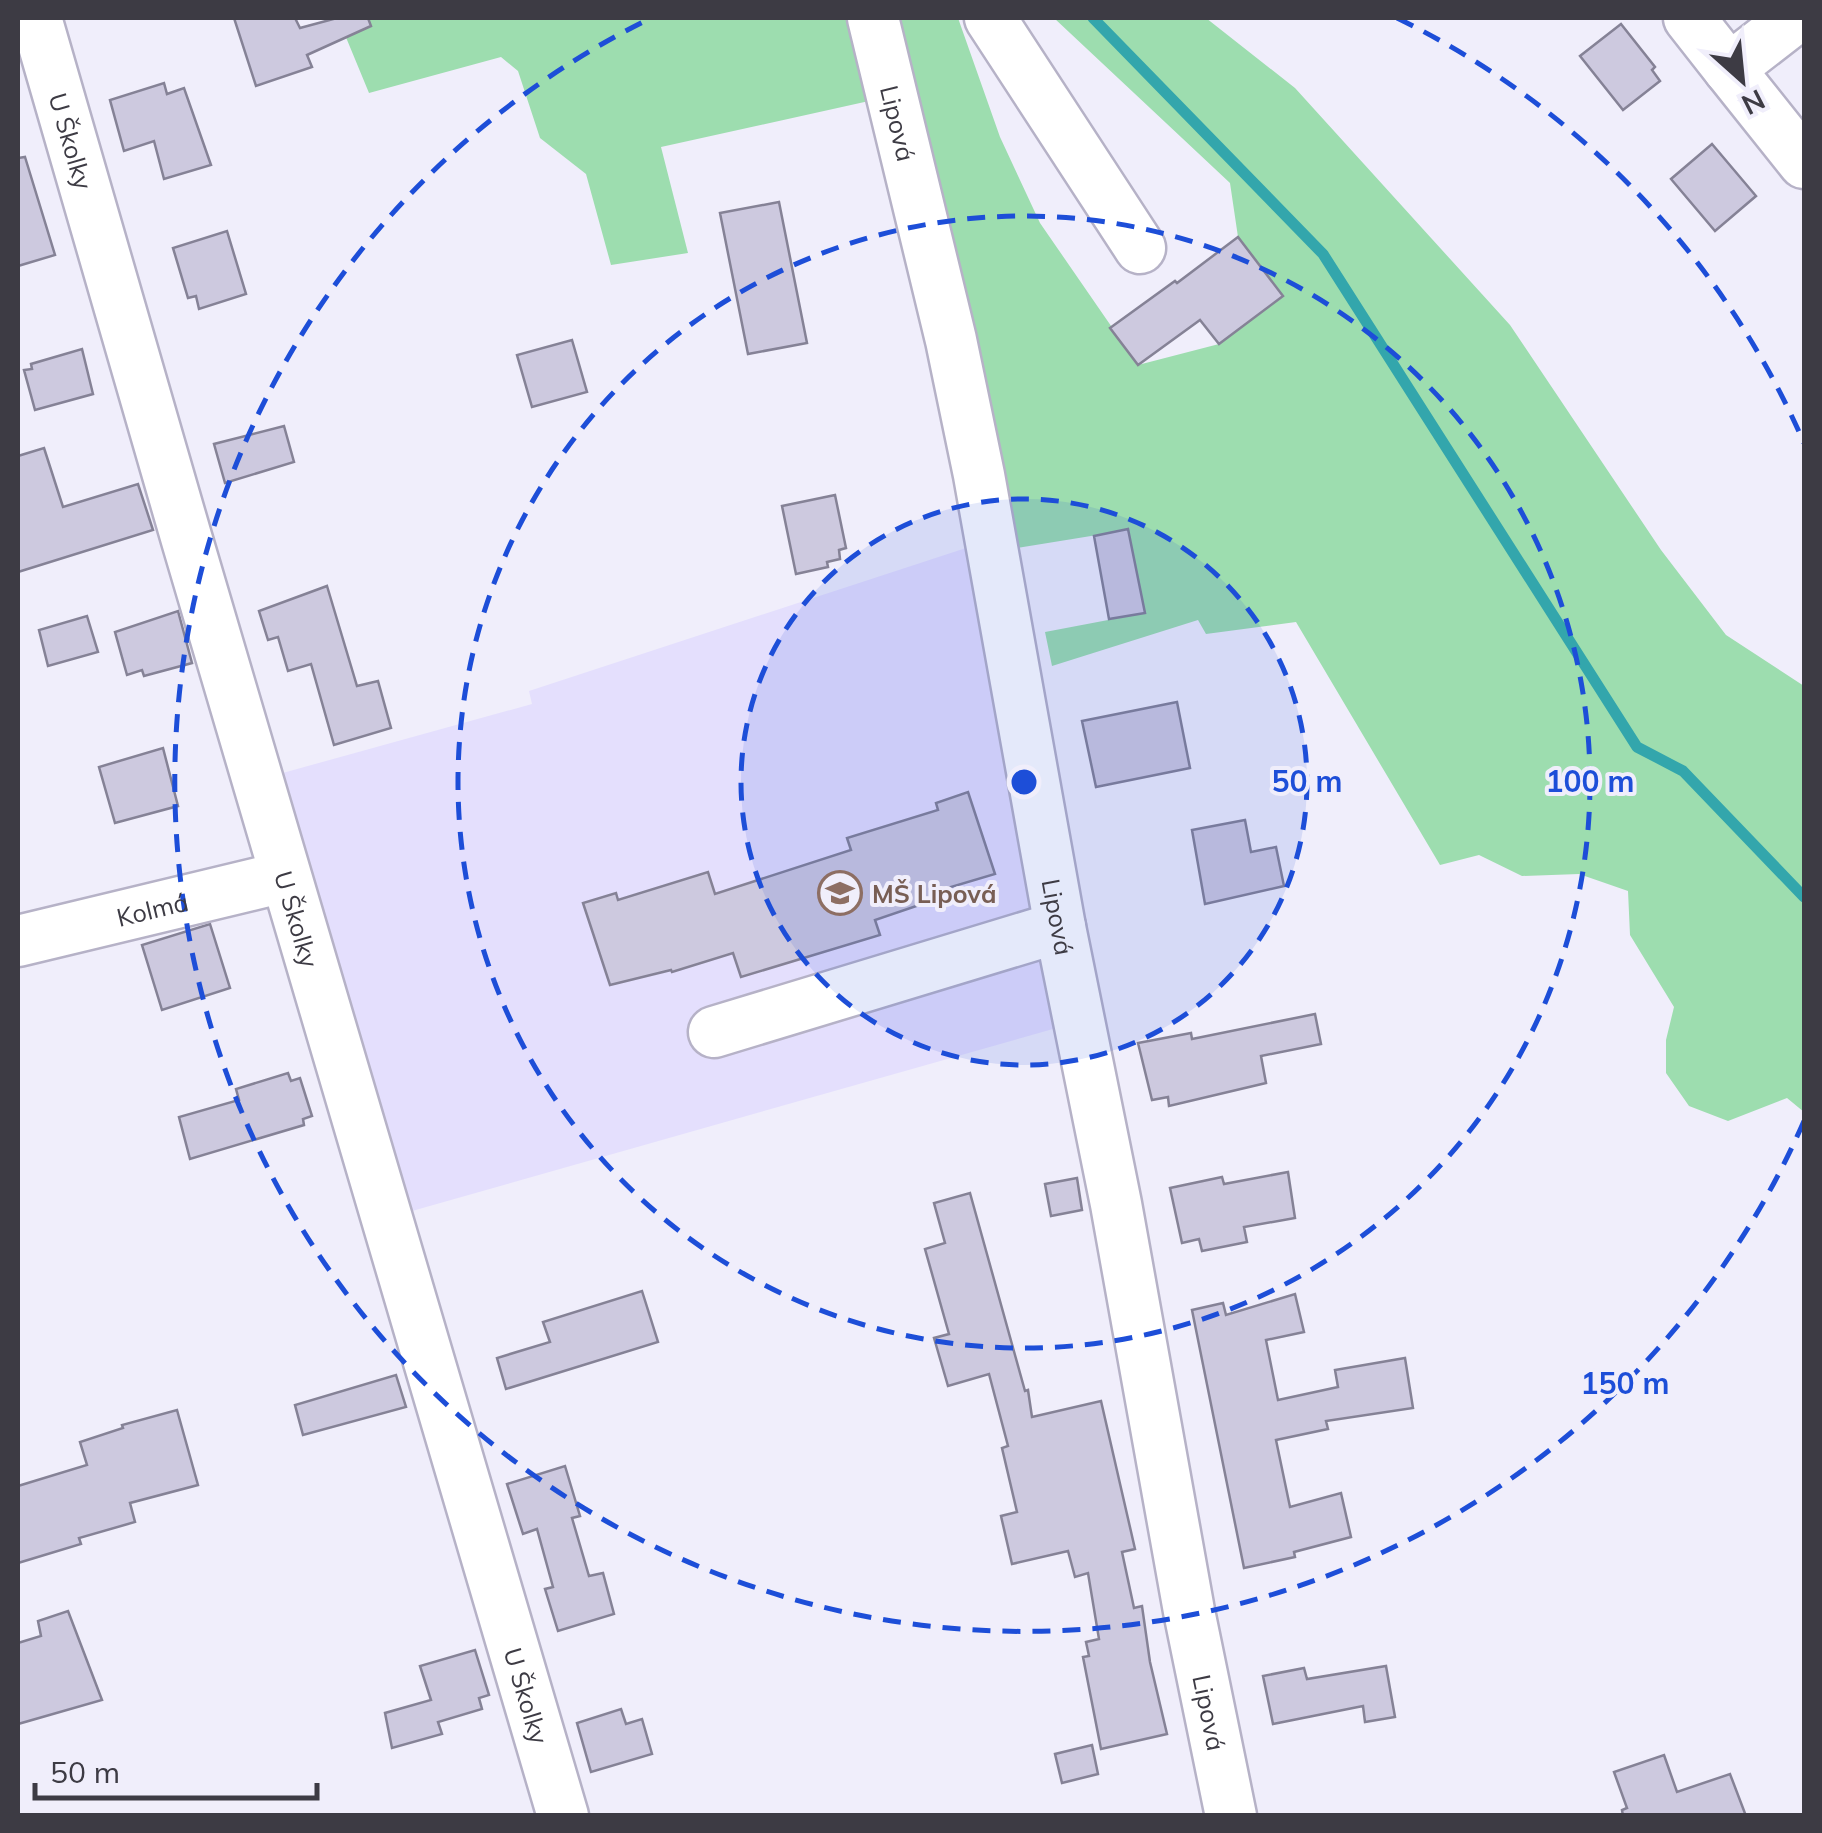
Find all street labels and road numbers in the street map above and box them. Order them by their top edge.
street label: Lipová [874,82,923,164]
street label: U Školky [43,89,100,193]
street label: U Školky [269,867,326,971]
street label: Lipová [1036,876,1081,958]
street label: Kolmá [113,885,191,932]
street label: U Školky [498,1644,556,1747]
street label: Lipová [1187,1672,1233,1753]

